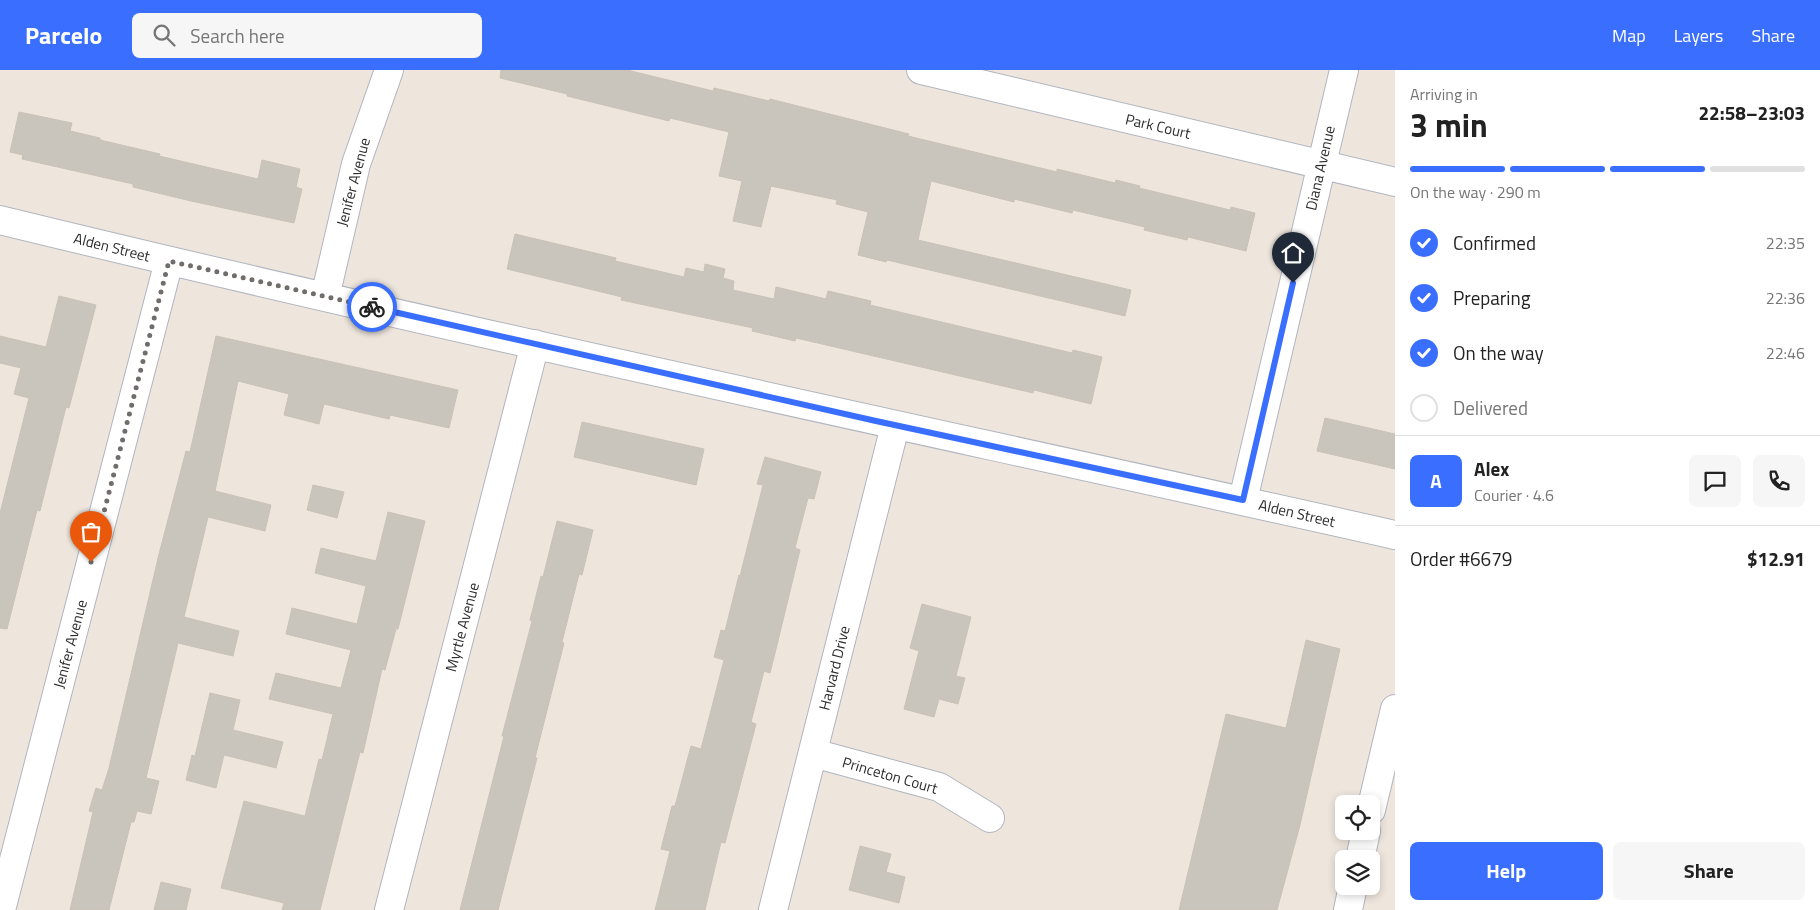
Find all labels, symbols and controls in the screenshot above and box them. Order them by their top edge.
search box [132,13,482,58]
text: Parcelo [25,17,102,53]
icon: search [150,21,178,49]
text: Search here [190,21,285,50]
text: Map [1612,22,1646,49]
text: Layers [1674,22,1723,49]
text: Share [1751,22,1795,49]
text: Arriving in [1410,82,1478,106]
text: 22:58–23:03 [1698,98,1805,127]
text: 3 min [1410,101,1488,149]
street label: Park Court [1123,107,1194,145]
street label: Diana Avenue [1299,123,1341,213]
street label: Jenifer Avenue [330,135,376,229]
text: On the way · 290 m [1410,180,1541,204]
street label: Alden Street [71,226,153,268]
text: Confirmed [1453,228,1536,257]
icon: check [1410,229,1438,257]
text: 22:35 [1766,231,1805,255]
pin [1272,232,1314,283]
icon: home [1279,239,1307,267]
courier [347,282,397,332]
text: Preparing [1453,283,1530,312]
icon: check [1410,284,1438,312]
text: 22:36 [1766,286,1805,310]
icon: bike [358,293,386,321]
text: On the way [1453,338,1544,367]
icon: check [1410,339,1438,367]
text: 22:46 [1766,341,1805,365]
text: Delivered [1453,393,1528,422]
text: Alex [1474,454,1509,483]
button: chat [1689,455,1741,507]
button: phone [1753,455,1805,507]
text: A [1430,466,1442,495]
text: Courier · 4.6 [1474,483,1554,507]
street label: Alden Street [1256,493,1338,533]
pin [70,511,112,562]
icon: bag [77,518,105,546]
text: Order #6679 [1410,544,1512,573]
text: $12.91 [1747,544,1805,573]
street label: Myrtle Avenue [439,580,485,674]
street label: Jenifer Avenue [47,597,93,691]
street label: Harvard Drive [812,623,856,713]
street label: Princeton Court [840,750,941,800]
map controls [1335,795,1380,895]
button: locate [1335,795,1380,840]
button: Help [1410,842,1603,900]
button: Share [1613,842,1805,900]
button: layers [1335,850,1380,895]

